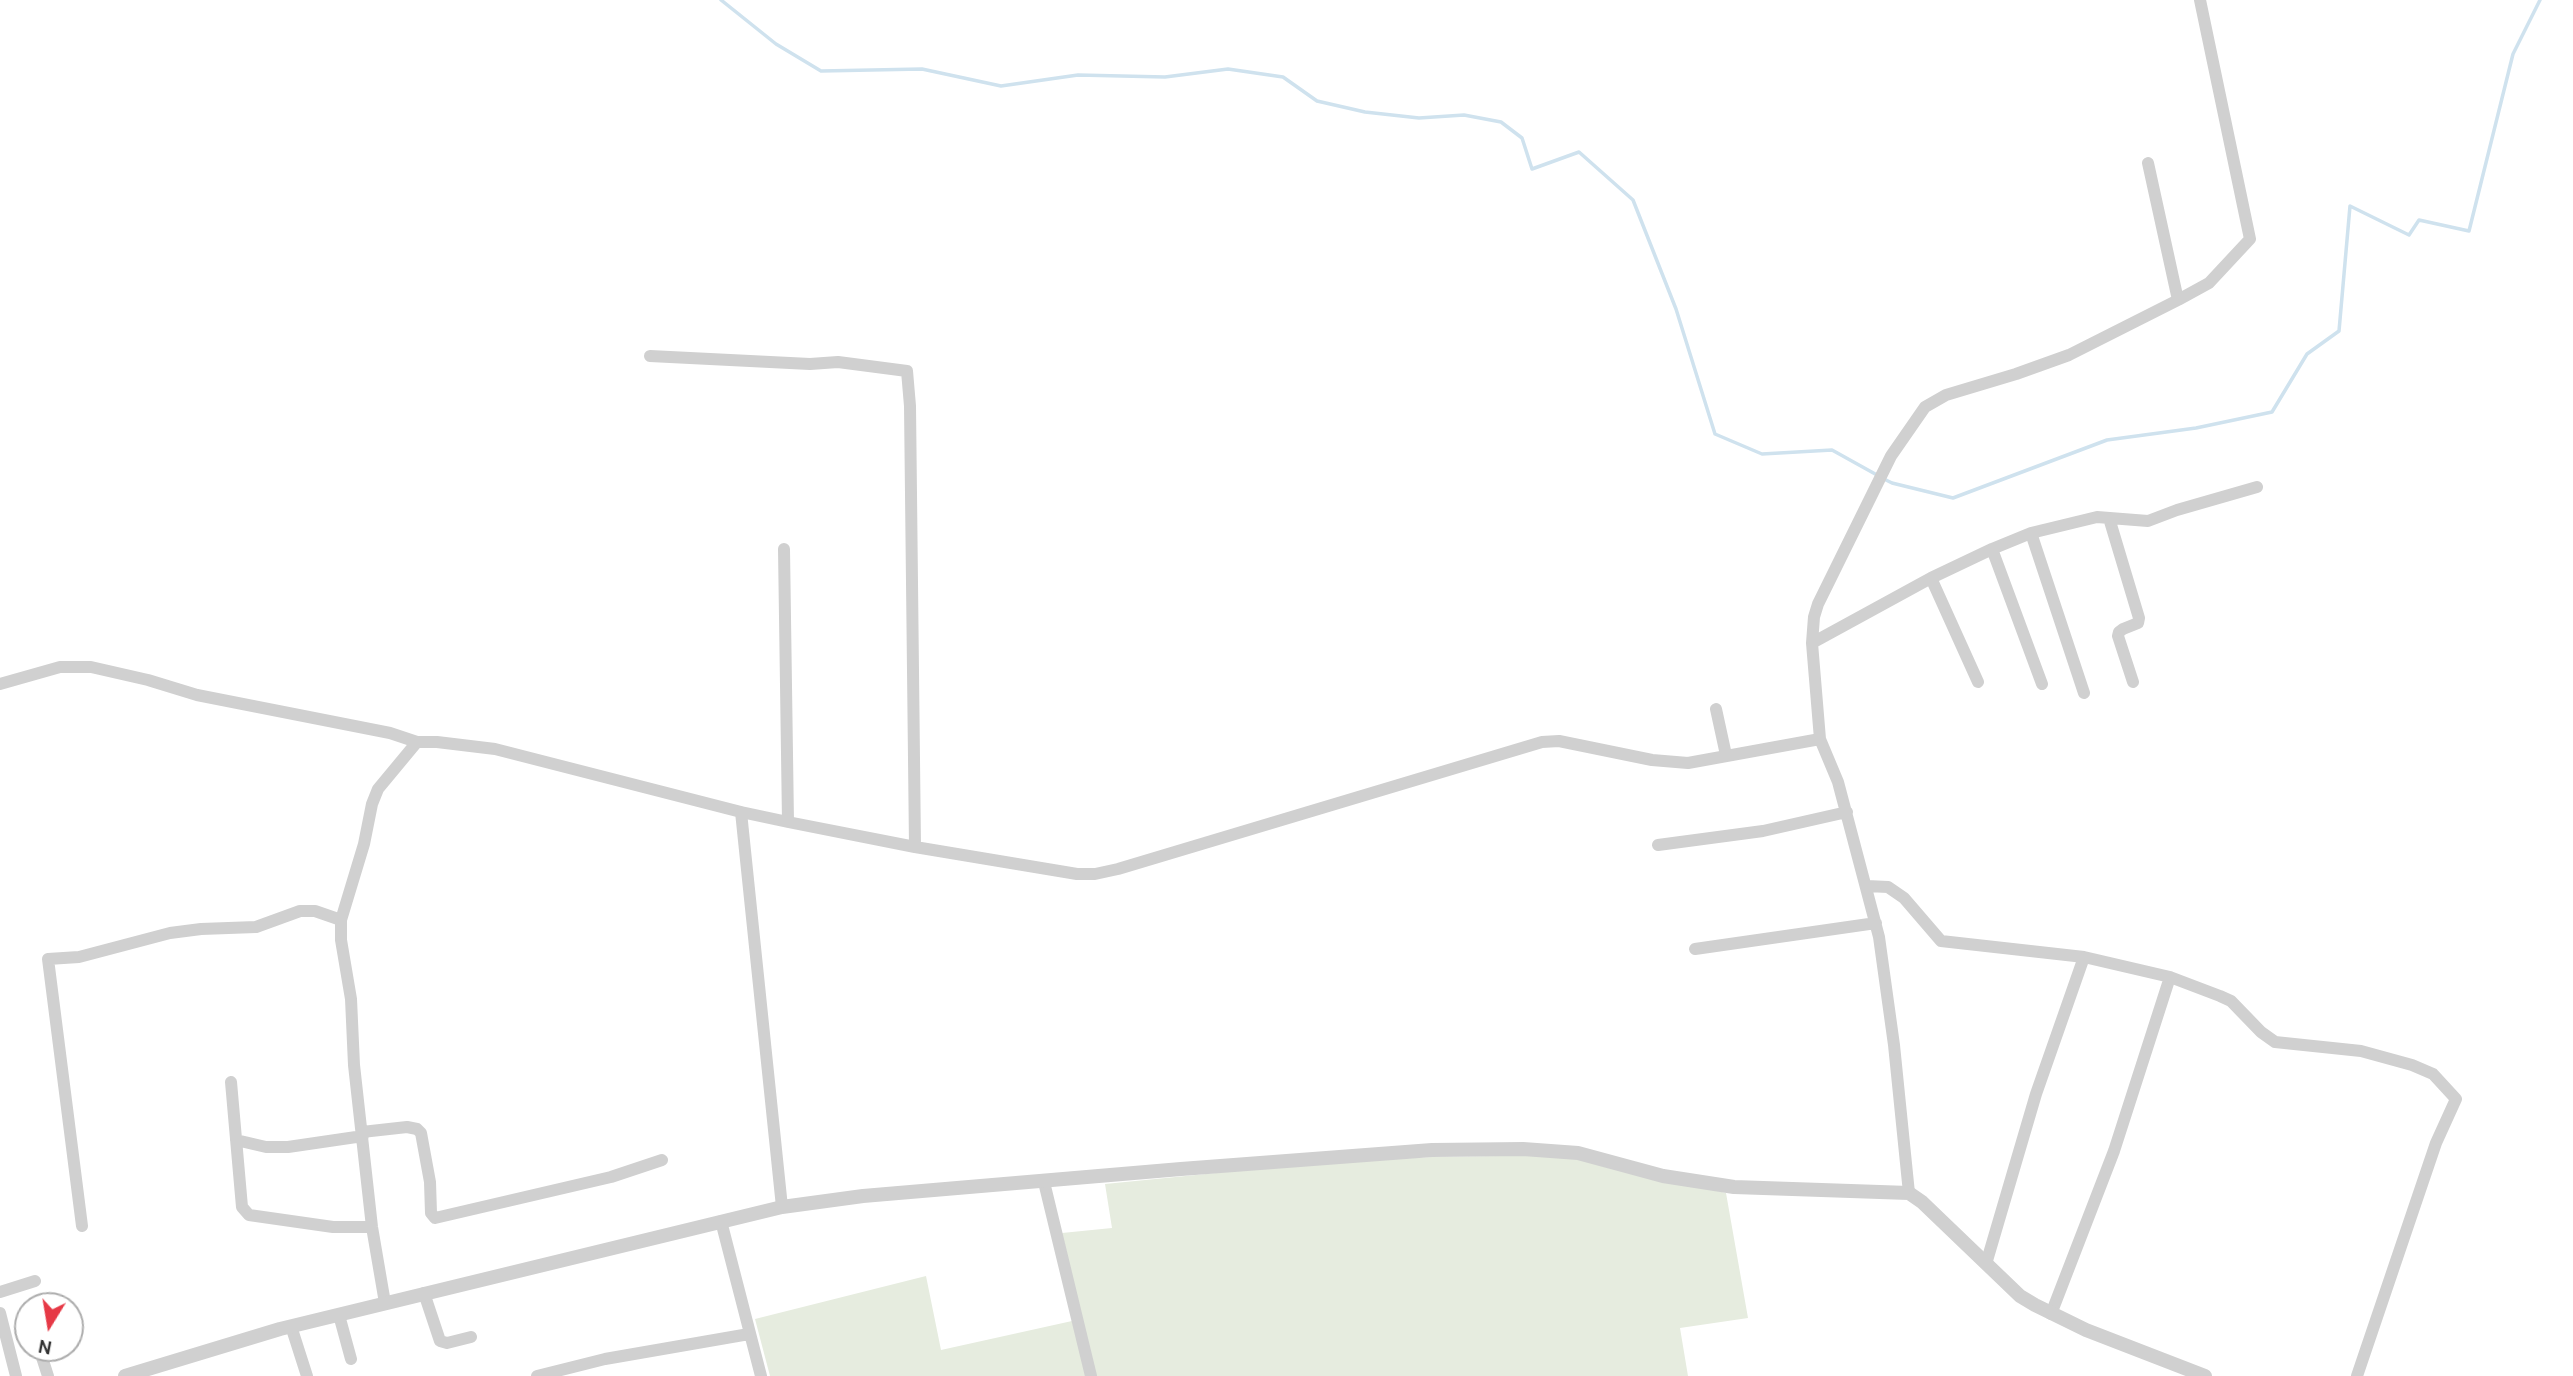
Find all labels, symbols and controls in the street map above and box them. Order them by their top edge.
north arrow [14,1292,84,1362]
text: N [36,1333,54,1359]

